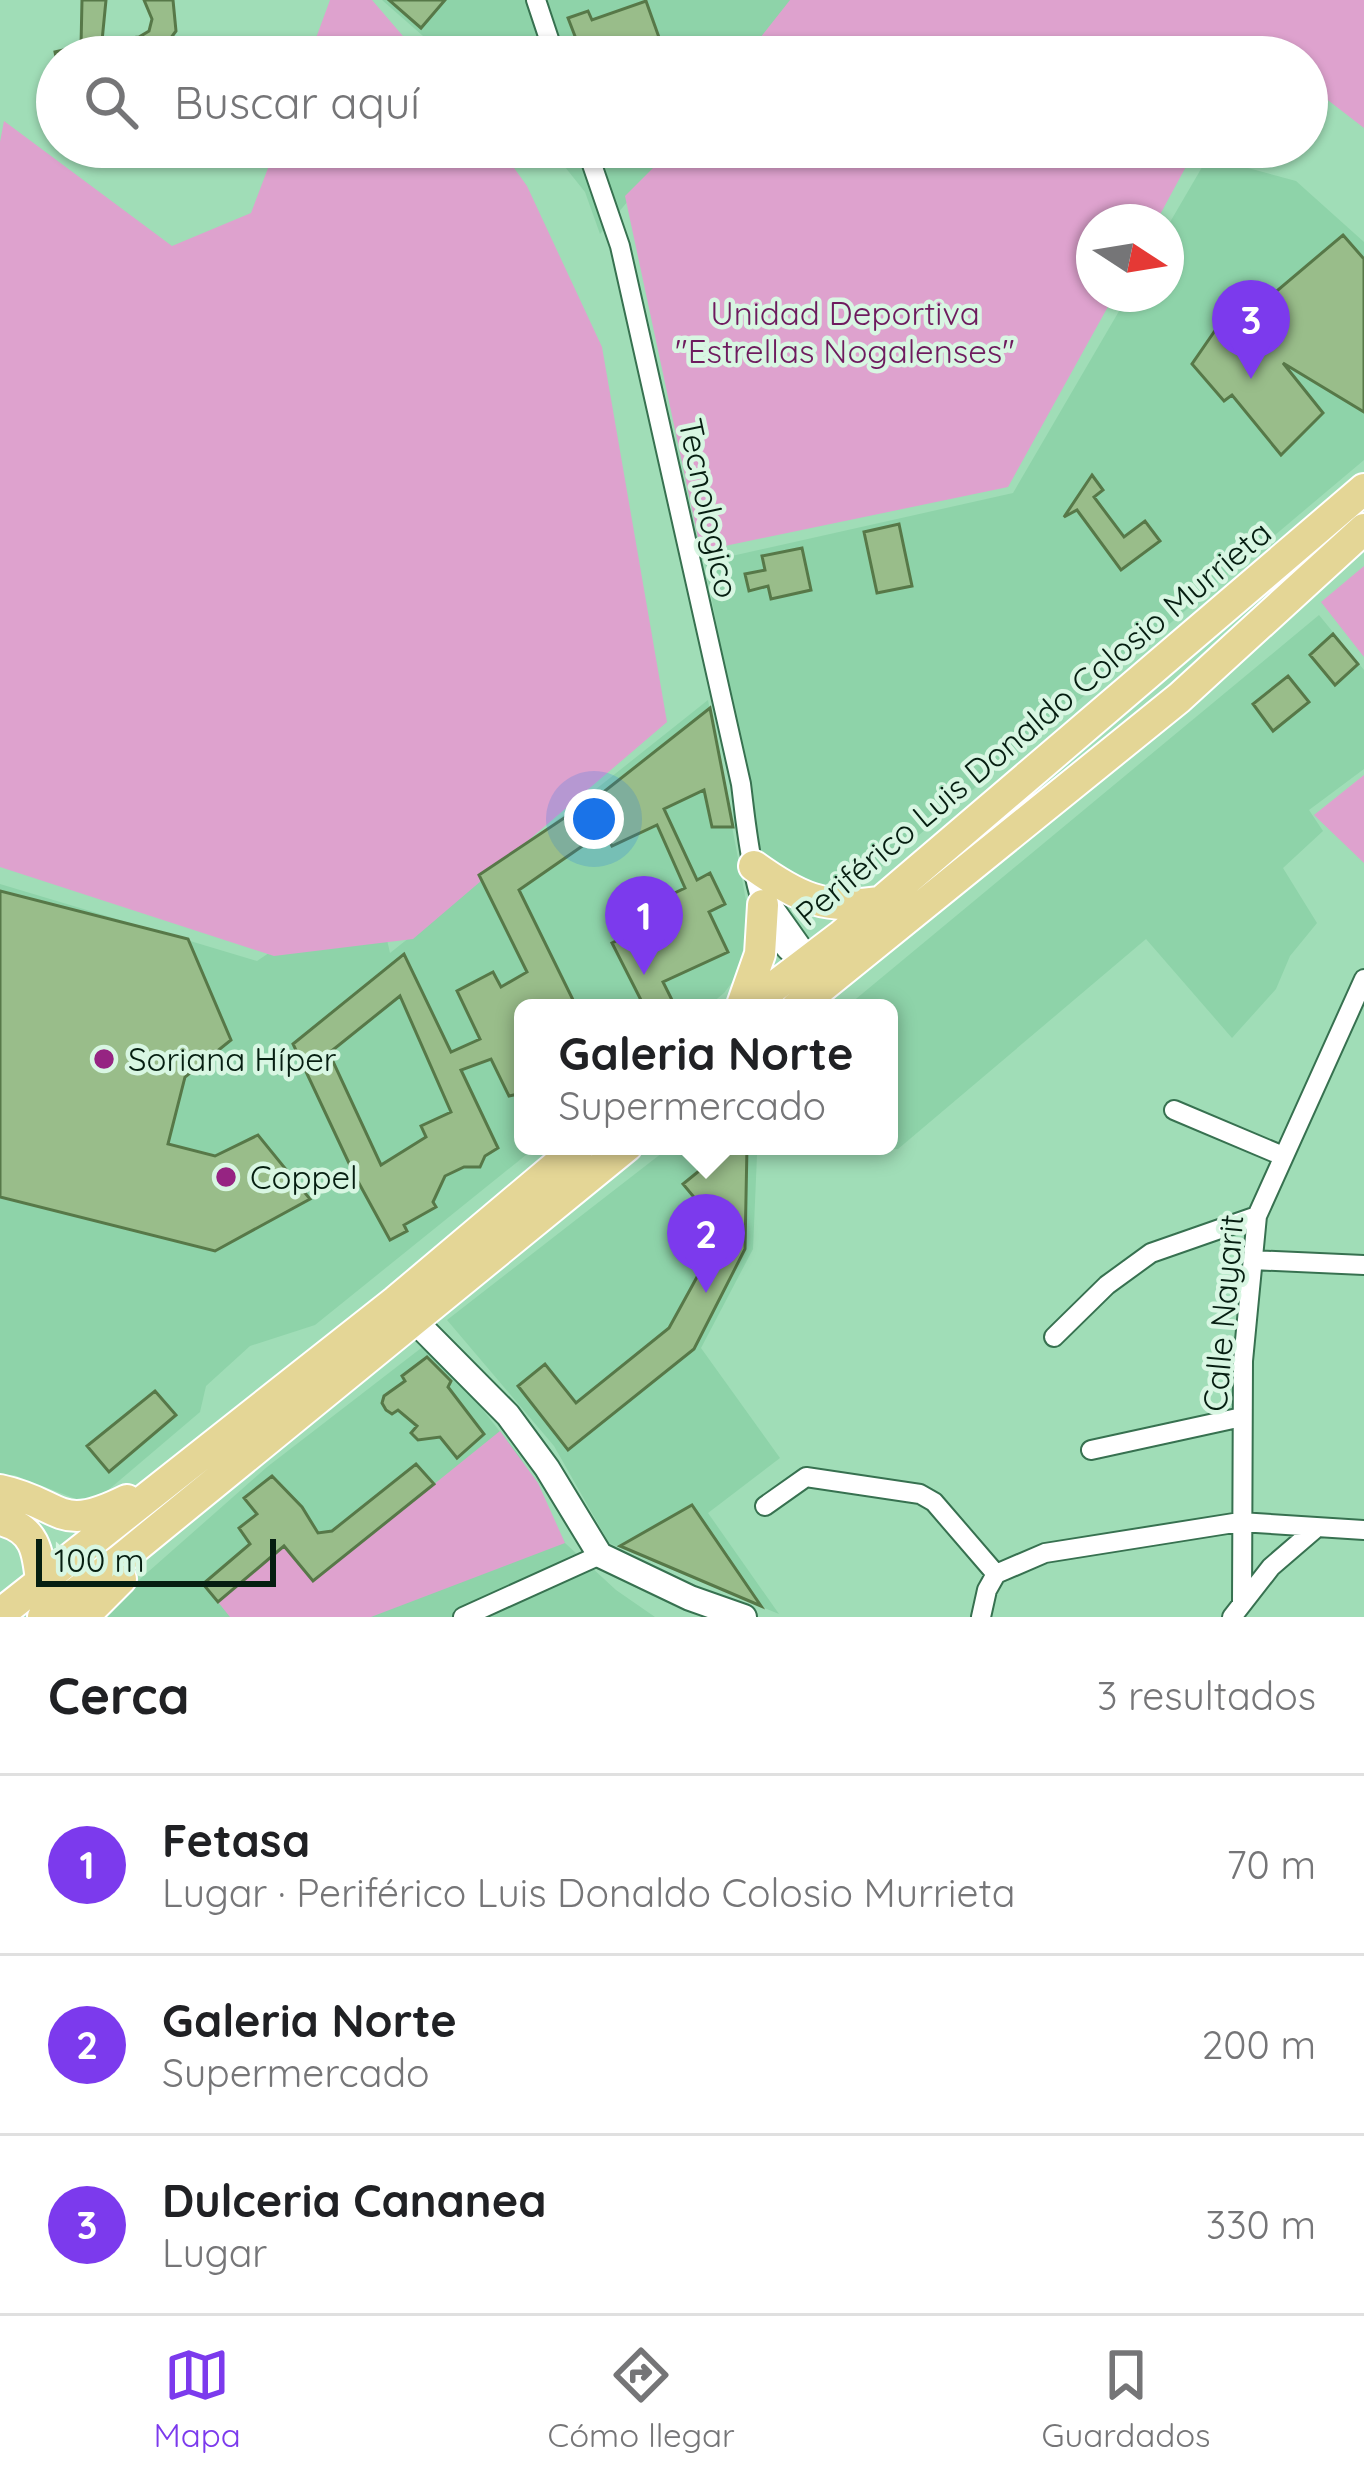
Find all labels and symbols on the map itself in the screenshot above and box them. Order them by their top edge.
north arrow [1076,204,1184,312]
pin: 3 [1212,280,1290,379]
park label: Unidad Deportiva "Estrellas Nogalenses" [675,292,1015,371]
street label: Tecnologico [670,414,749,601]
street label: Periférico Luis Donaldo Colosio Murrieta [786,511,1279,934]
your location [564,789,624,849]
pin: 1 [605,876,683,975]
place label: Soriana Híper [128,1038,337,1079]
marker: Soriana Híper [91,1046,117,1072]
place label: Coppel [250,1156,358,1197]
marker: Coppel [213,1164,239,1190]
pin: 2 [667,1194,745,1293]
street label: Calle Nayarit [1193,1213,1252,1413]
scale bar [36,1533,276,1586]

